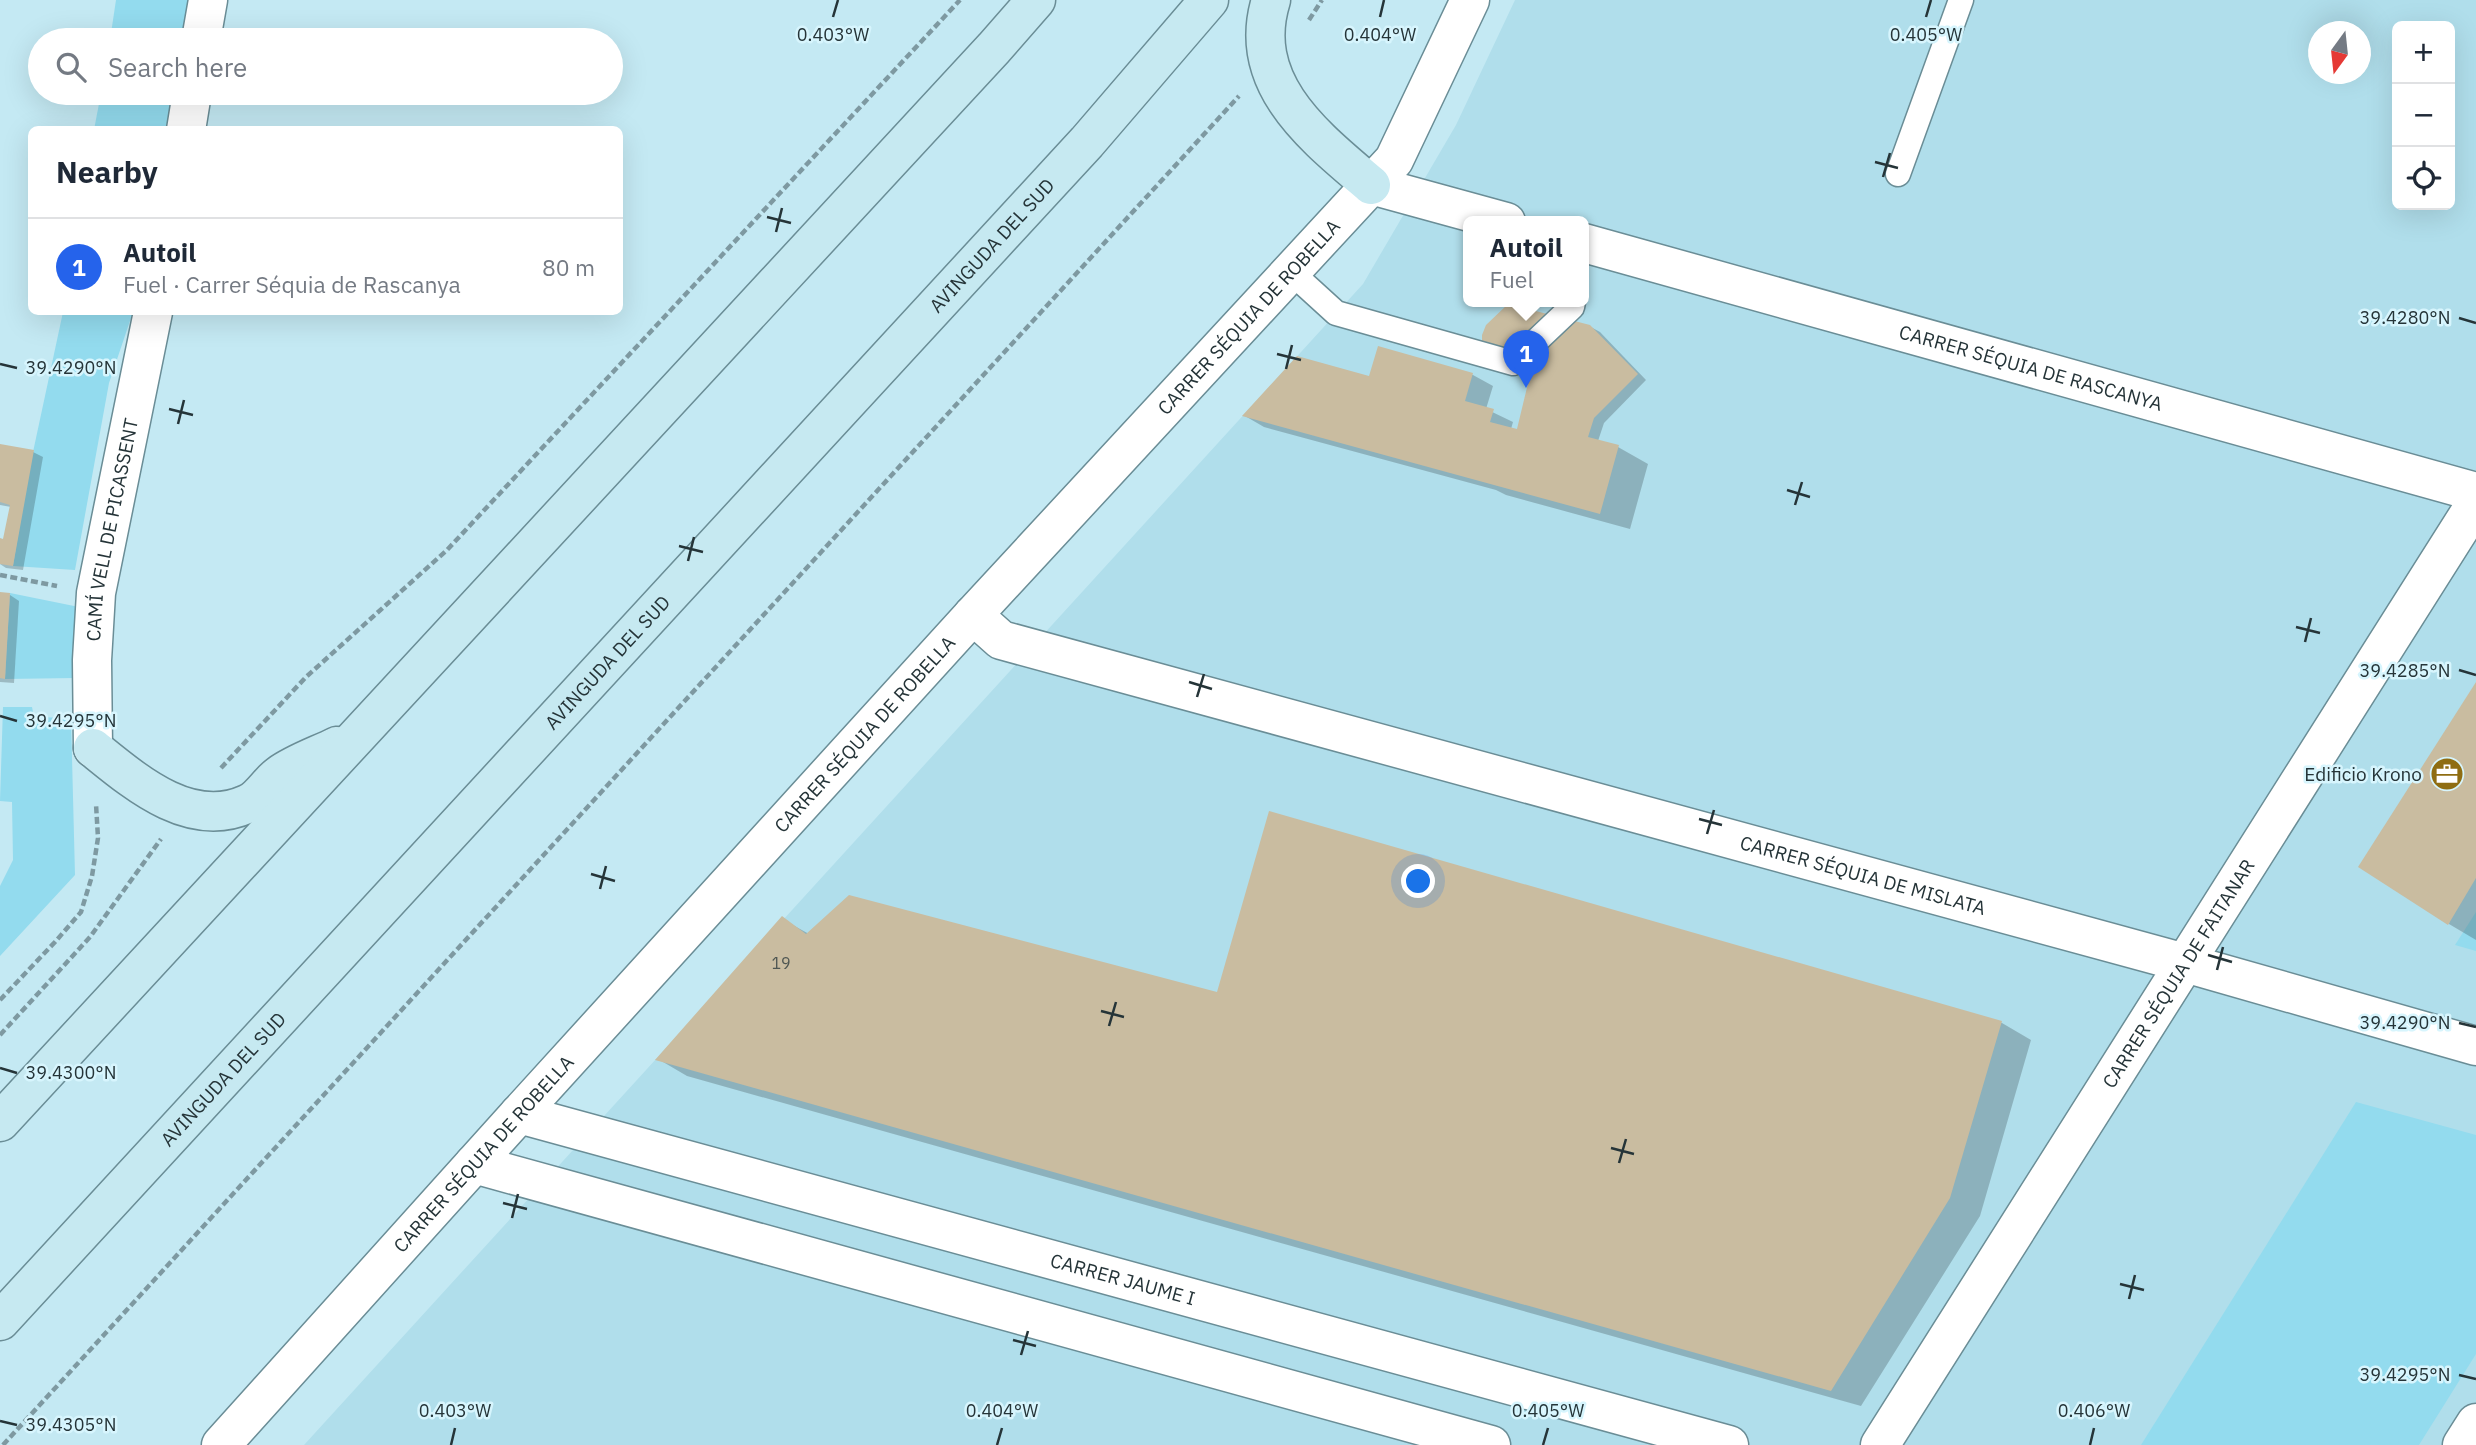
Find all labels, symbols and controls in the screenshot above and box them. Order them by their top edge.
north arrow [2308,21,2371,84]
map controls [2392,21,2455,210]
button: + [2392,21,2455,84]
text: 0.403°W [797,23,869,46]
text: 0.404°W [1344,23,1416,46]
text: 0.405°W [1890,23,1962,46]
search box [28,28,623,105]
icon: search [52,48,90,86]
text: Search here [108,50,247,84]
button: − [2392,84,2455,147]
button: locate [2392,147,2455,210]
text: Nearby [56,152,158,191]
street label: AVINGUDA DEL SUD [924,173,1059,317]
street label: CARRER SÉQUIA DE ROBELLA [1152,214,1345,420]
popup [1463,216,1589,307]
text: Autoil [1489,230,1563,264]
text: Autoil [123,235,196,269]
text: 1 [72,252,86,282]
text: 80 m [542,252,595,282]
text: Fuel [1489,264,1534,294]
text: Fuel · Carrer Séquia de Rascanya [123,269,461,299]
text: 39.4280°N [2360,306,2450,329]
street label: CARRER SÉQUIA DE RASCANYA [1896,320,2165,416]
pin: 1 [1503,330,1549,388]
text: 39.4290°N [26,356,116,379]
street label: CAMÍ VELL DE PICASSENT [81,416,143,642]
street label: AVINGUDA DEL SUD [540,590,675,734]
street label: CARRER SÉQUIA DE ROBELLA [769,631,960,837]
text: 39.4285°N [2360,659,2450,682]
text: 39.4295°N [26,709,116,732]
office icon: Edificio Krono [2428,755,2466,793]
place label: Edificio Krono [2304,762,2422,786]
street label: CARRER SÉQUIA DE MISLATA [1737,830,1989,920]
street label: CARRER SÉQUIA DE FAITANAR [2097,855,2260,1092]
your location [1401,864,1435,898]
house number: 19 [771,953,791,973]
street label: AVINGUDA DEL SUD [155,1007,291,1151]
text: 39.4290°N [2360,1011,2450,1034]
street label: CARRER SÉQUIA DE ROBELLA [388,1050,579,1257]
text: 39.4300°N [26,1061,116,1084]
street label: CARRER JAUME I [1048,1248,1198,1310]
text: 39.4295°N [2360,1363,2450,1386]
text: 0.403°W [419,1399,491,1422]
text: 0.404°W [966,1399,1038,1422]
text: 0.405°W [1512,1399,1584,1422]
text: 0.406°W [2058,1399,2130,1422]
text: 39.4305°N [26,1413,116,1436]

